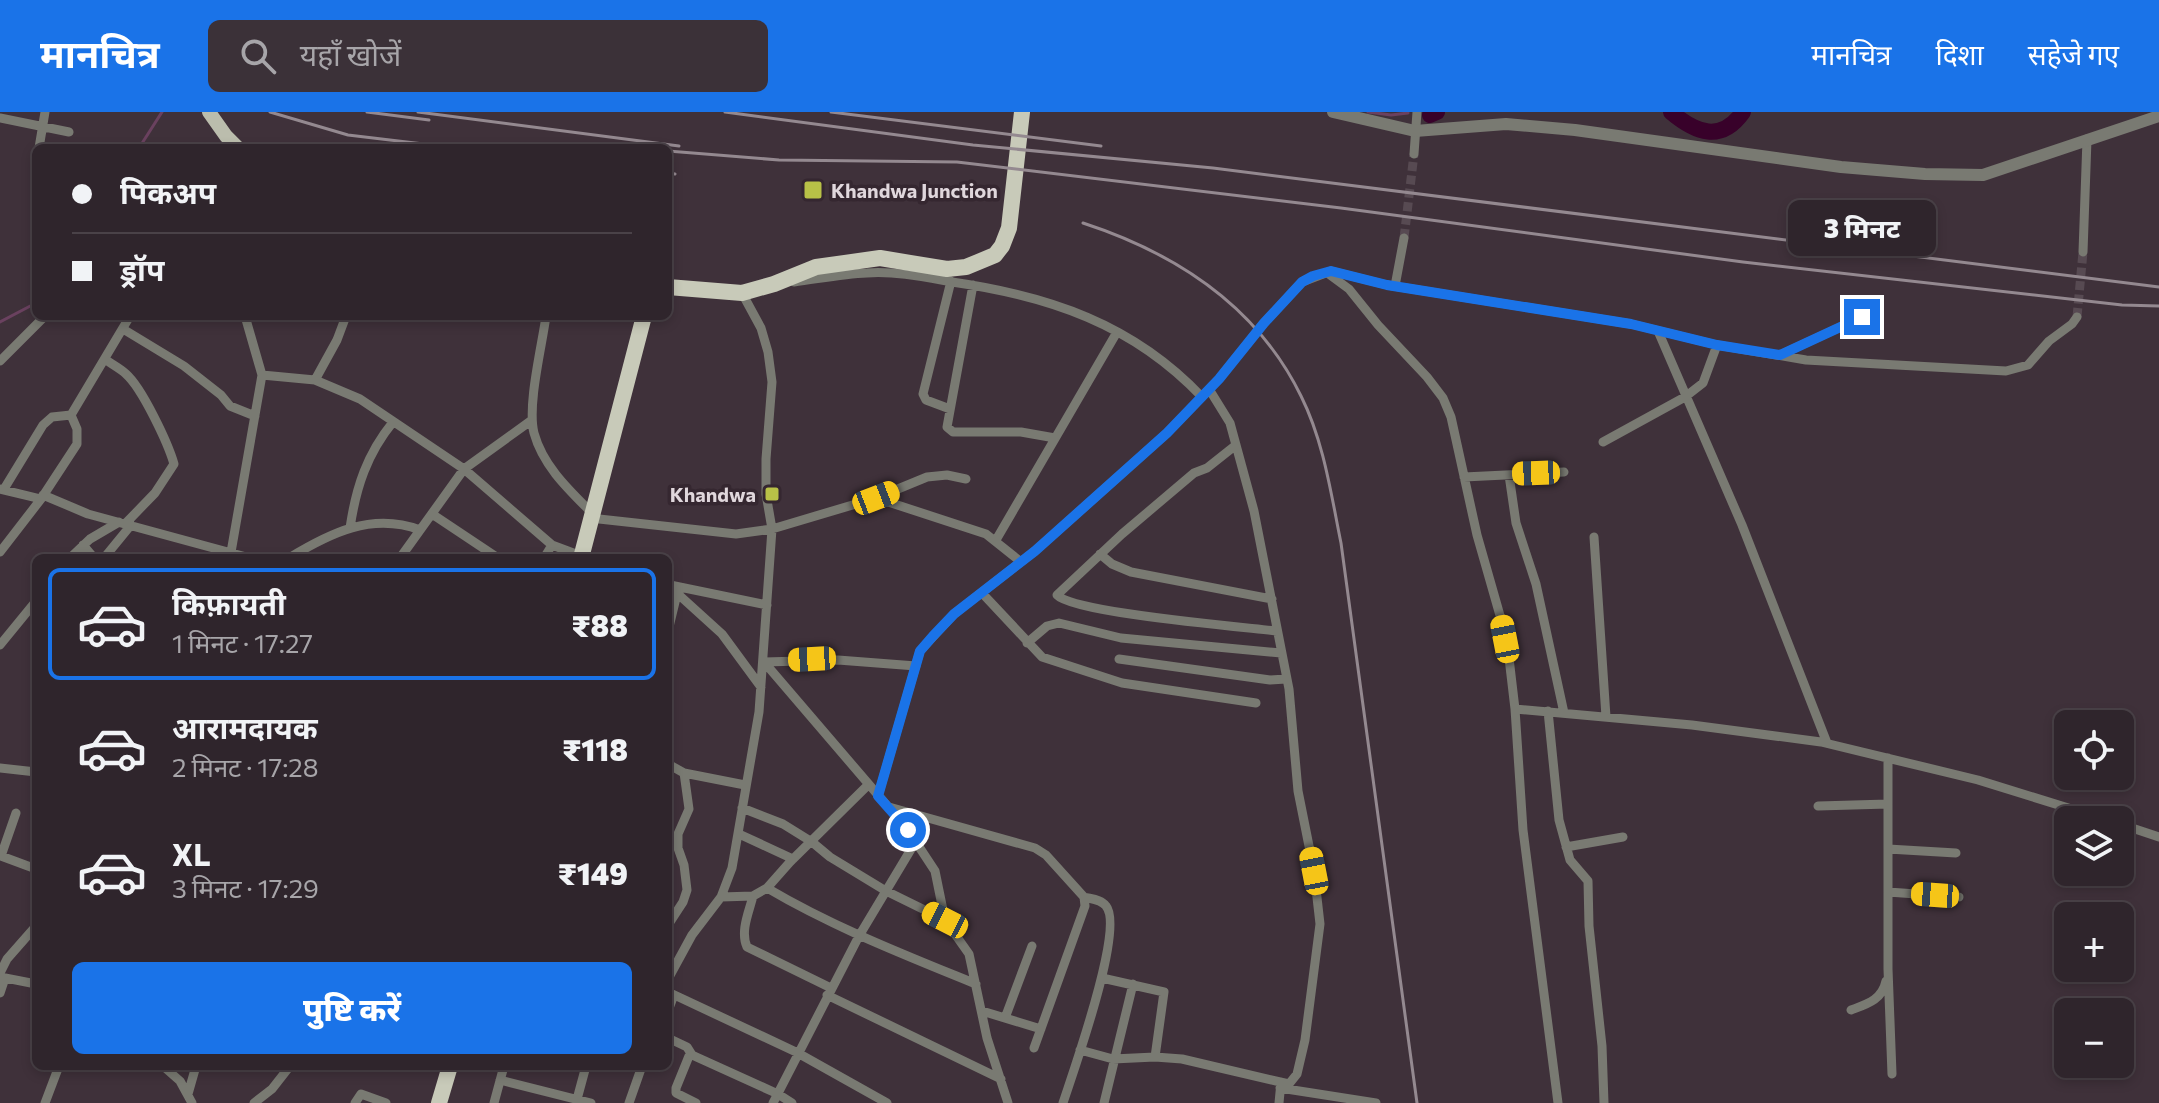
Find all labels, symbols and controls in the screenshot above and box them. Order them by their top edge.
search box [208,20,768,92]
text: मानचित्र [40,29,160,76]
icon: search [236,34,280,78]
text: यहाँ खोजें [300,35,401,72]
text: मानचित्र [1811,37,1891,71]
text: दिशा [1935,37,1984,71]
text: सहेजे गए [2028,37,2119,71]
text: पिकअप [120,173,216,210]
place label: Khandwa Junction [831,178,998,202]
marker: Khandwa Junction [802,179,824,201]
callout: 3 मिनट [1788,201,1936,257]
text: 3 मिनट [1824,212,1900,243]
text: ड्रॉप [120,250,164,287]
route end [1844,299,1880,335]
car [1512,460,1560,486]
car [849,478,903,518]
place label: Khandwa [670,482,756,506]
marker: Khandwa [763,485,781,503]
text: किफ़ायती [172,584,286,621]
icon: car [76,588,148,660]
text: ₹88 [572,606,628,643]
car [1489,613,1521,665]
text: 1 मिनट · 17:27 [172,627,313,658]
car [787,646,837,672]
text: आरामदायक [172,708,318,745]
map controls [2054,710,2134,1078]
button: locate [2054,710,2134,790]
icon: car [76,712,148,784]
text: ₹118 [562,730,628,767]
text: 2 मिनट · 17:28 [172,751,318,782]
button: layers [2054,806,2134,886]
route start [890,812,926,848]
text: XL [172,835,211,872]
icon: car [76,836,148,908]
car [1298,845,1330,897]
text: ₹149 [558,854,628,891]
text: 3 मिनट · 17:29 [172,872,319,903]
car [1910,881,1960,909]
car [918,898,972,942]
button: + [2054,902,2134,982]
button: पुष्टि करें [72,962,632,1054]
button: − [2054,998,2134,1078]

